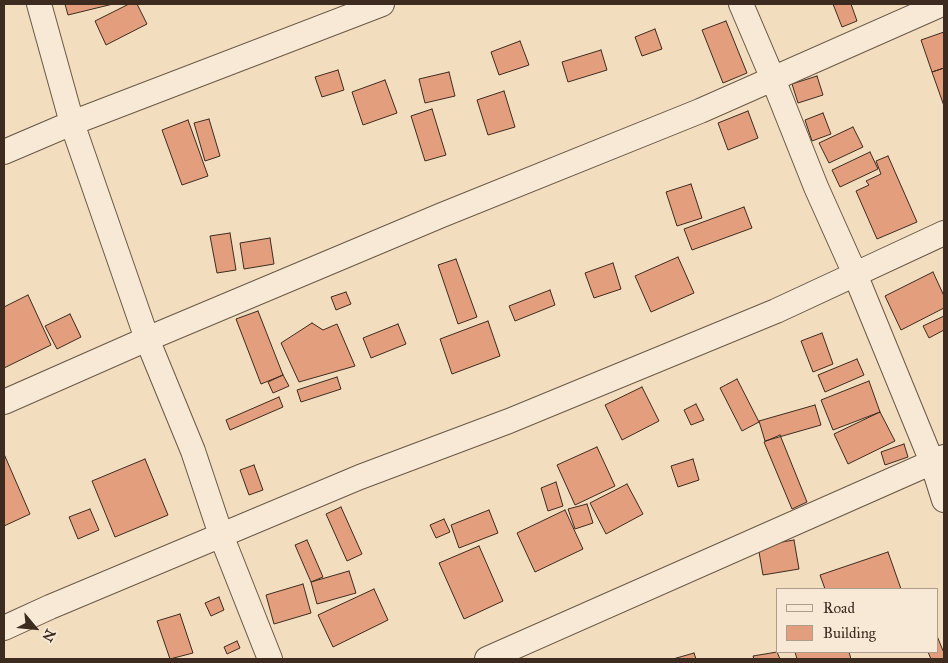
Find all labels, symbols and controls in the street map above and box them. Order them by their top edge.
legend [776,588,938,653]
text: Road [823,599,855,617]
north arrow [10,603,60,653]
text: Building [823,624,876,642]
text: N [38,626,59,645]

